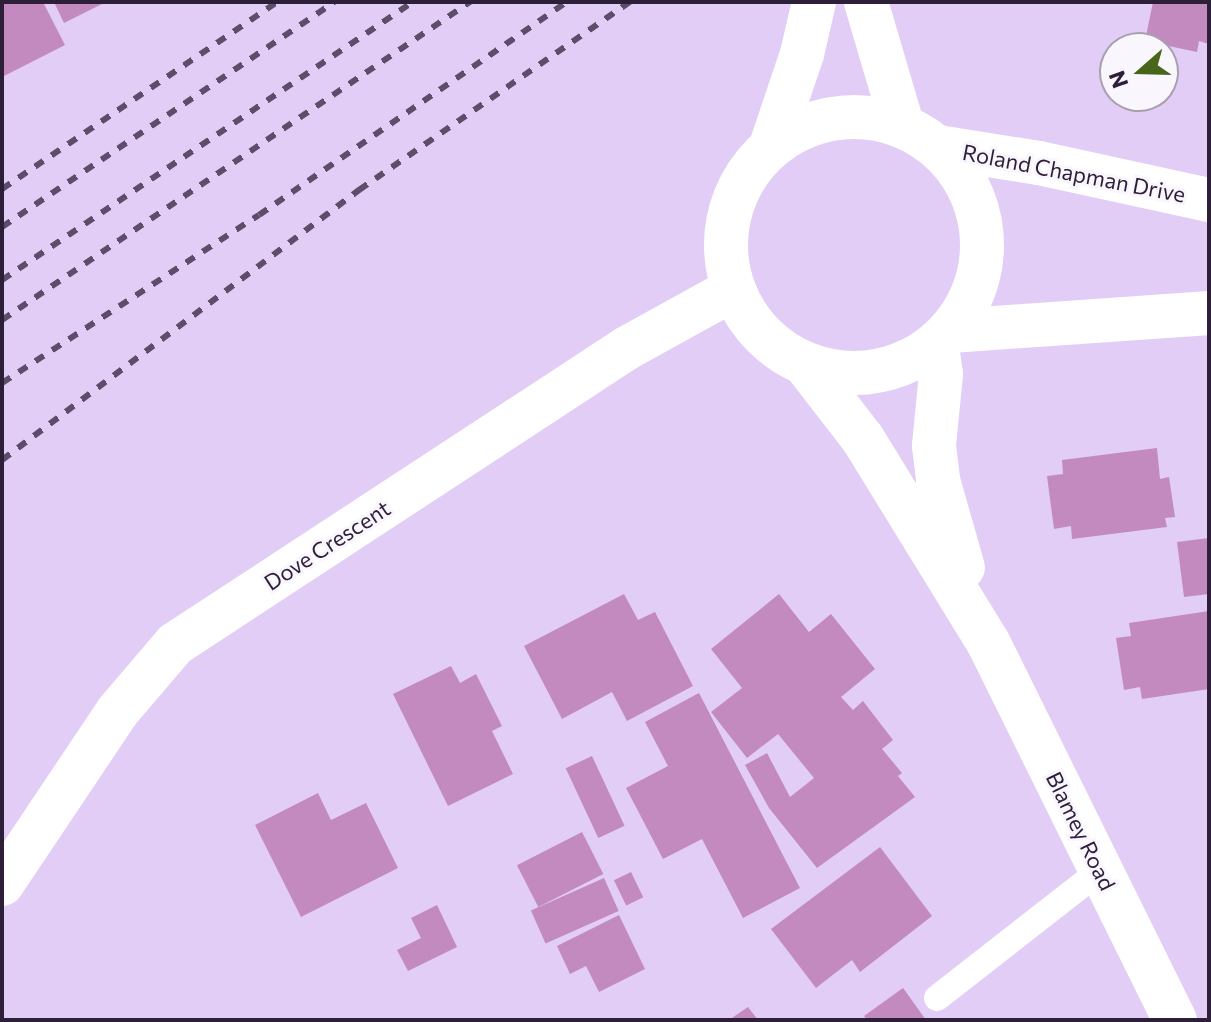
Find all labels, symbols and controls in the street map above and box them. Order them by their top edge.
north arrow [1099,32,1179,112]
text: N [1102,67,1133,92]
street label: Roland Chapman Drive [960,138,1188,208]
street label: Dove Crescent [259,494,395,596]
street label: Blamey Road [1041,767,1121,895]

